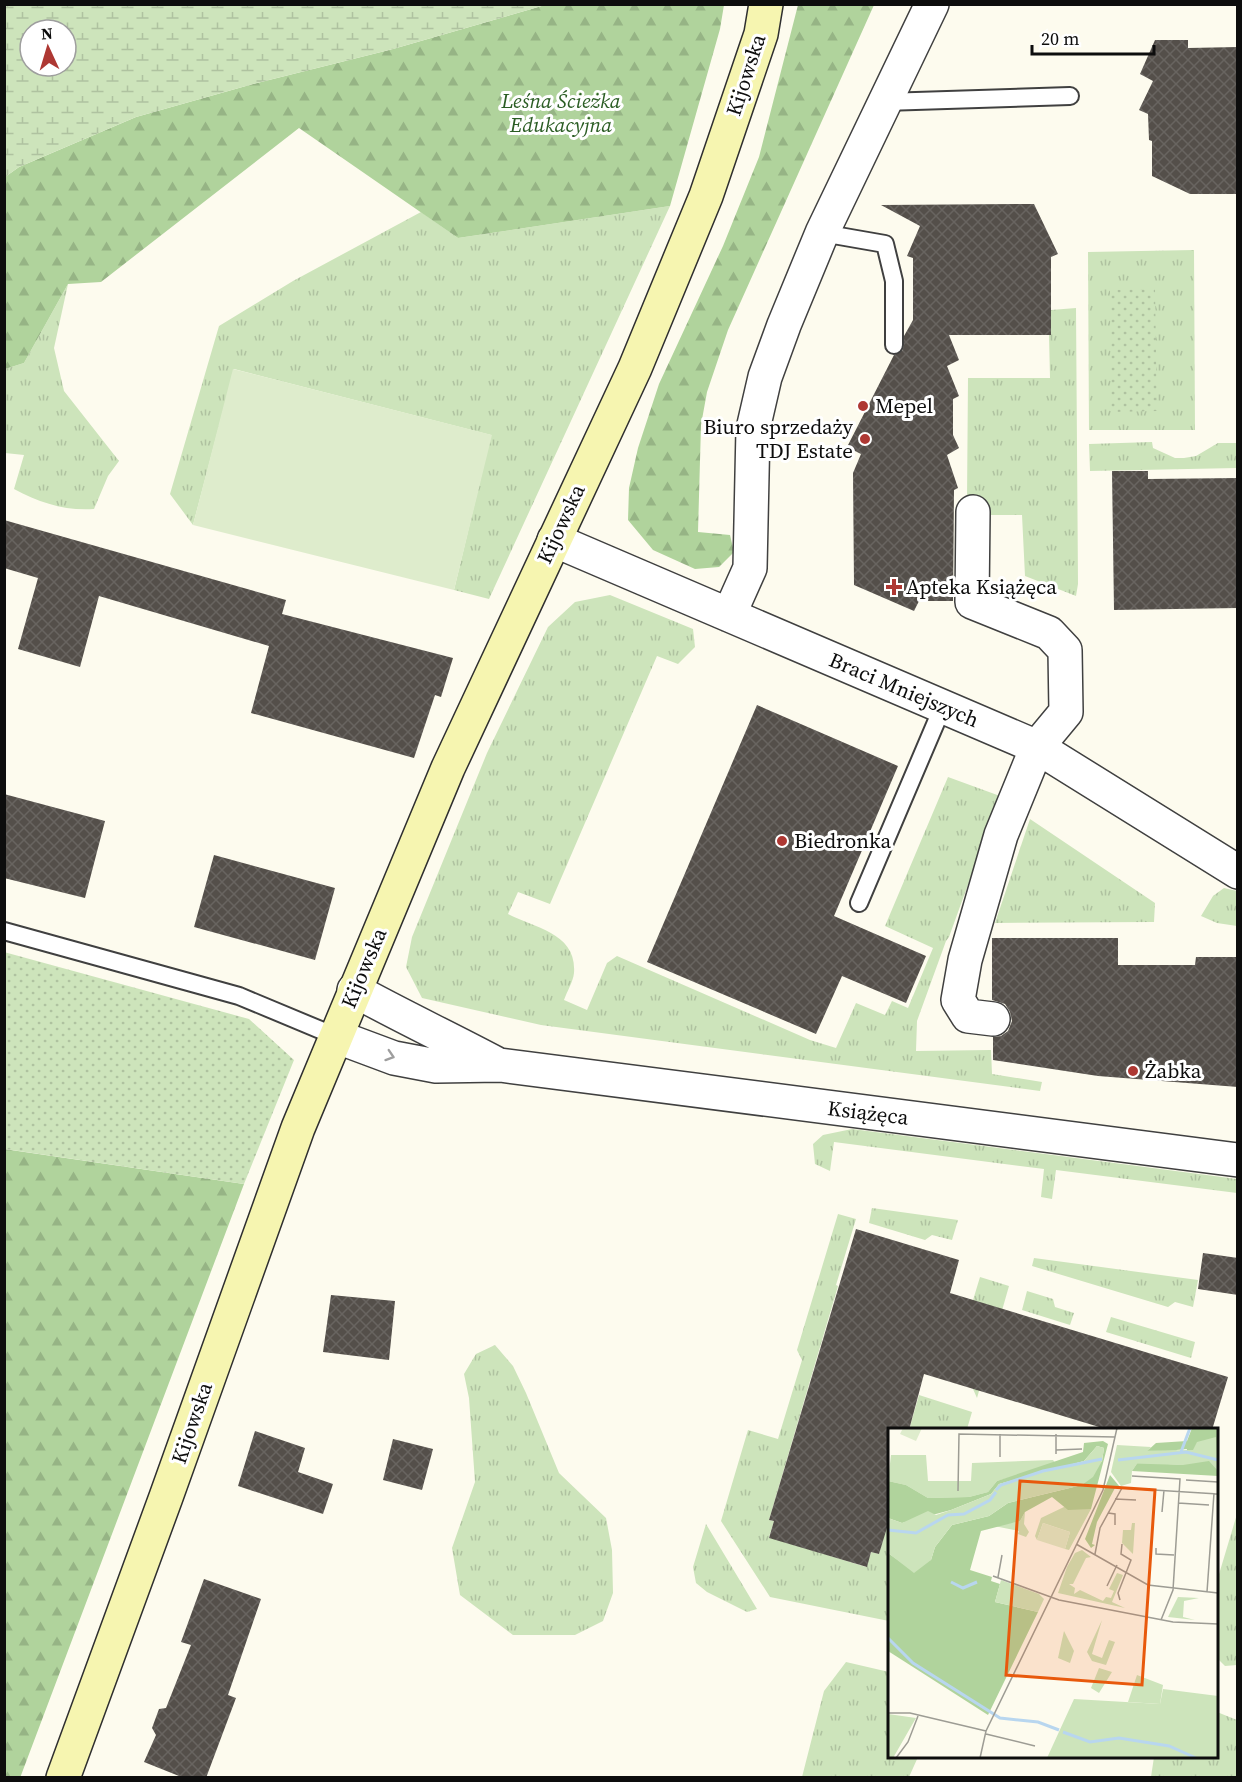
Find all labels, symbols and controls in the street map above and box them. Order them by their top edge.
north arrow [18,18,78,78]
scale bar [1032,18,1154,56]
text: N [40,22,54,44]
text: 20 m [1041,26,1079,51]
street label: Kijowska [719,30,772,120]
park label: Leśna Ścieżka Edukacyjna [500,86,621,139]
place label: Mepel [875,391,933,420]
marker: Mepel [856,399,870,413]
place label: Biuro sprzedaży TDJ Estate [703,412,853,465]
marker: Biuro sprzedaży TDJ Estate [858,432,872,446]
street label: Kijowska [530,479,592,568]
place label: Apteka Książęca [906,572,1057,601]
marker: Apteka Książęca [887,580,901,594]
street label: Braci Mniejszych [825,645,984,734]
place label: Biedronka [794,826,891,855]
marker: Biedronka [775,834,789,848]
street label: Kijowska [334,923,394,1012]
one-way arrow [384,1049,395,1061]
place label: Żabka [1145,1056,1202,1085]
marker: Żabka [1126,1064,1140,1078]
street label: Książęca [826,1093,910,1132]
street label: Kijowska [164,1378,219,1468]
inset map [888,1428,1218,1758]

